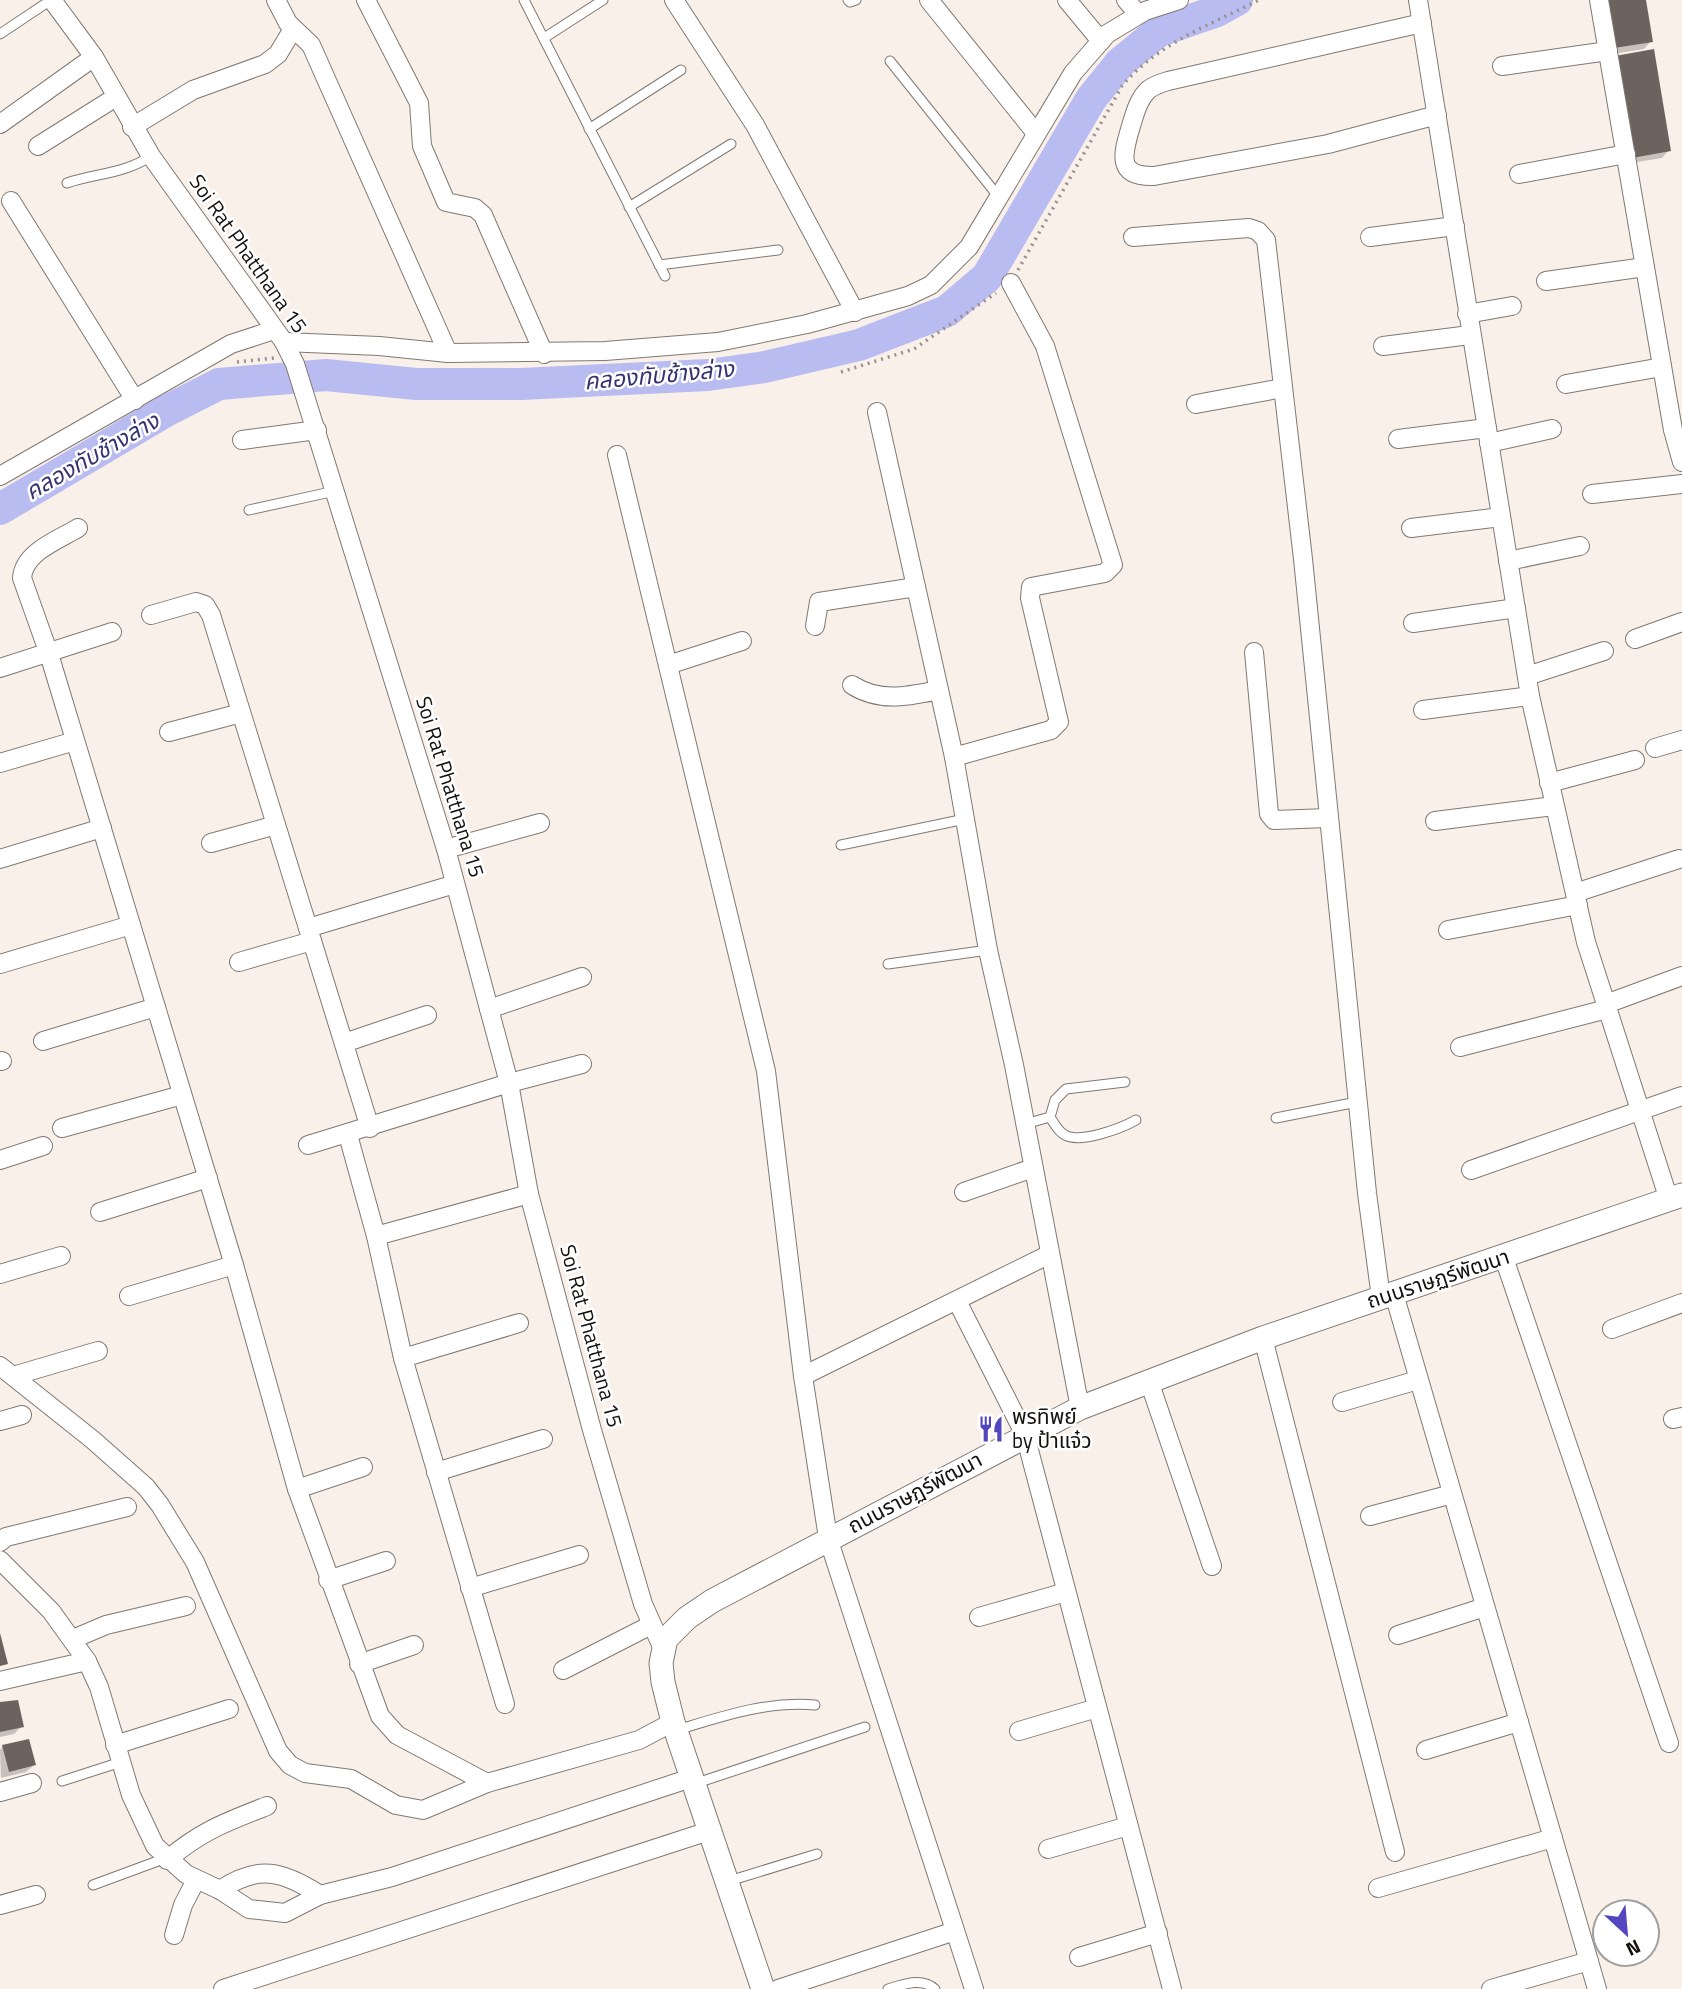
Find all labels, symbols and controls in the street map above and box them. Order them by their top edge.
street label: Soi Rat Phatthana 15 [182,167,316,340]
water label: คลองทับช้างล่าง [583,350,737,398]
water label: คลองทับช้างล่าง [18,402,167,508]
street label: Soi Rat Phatthana 15 [408,692,494,881]
street label: ถนนราษฏร์พัฒนา [1362,1240,1513,1316]
street label: Soi Rat Phatthana 15 [552,1241,632,1431]
place label: พรทิพย์ by ป้าแจ๋ว [1012,1400,1092,1456]
restaurant icon: พรทิพย์ by ป้าแจ๋ว [976,1414,1006,1444]
street label: ถนนราษฏร์พัฒนา [841,1443,988,1541]
north arrow [1591,1898,1661,1968]
text: N [1621,1933,1646,1965]

